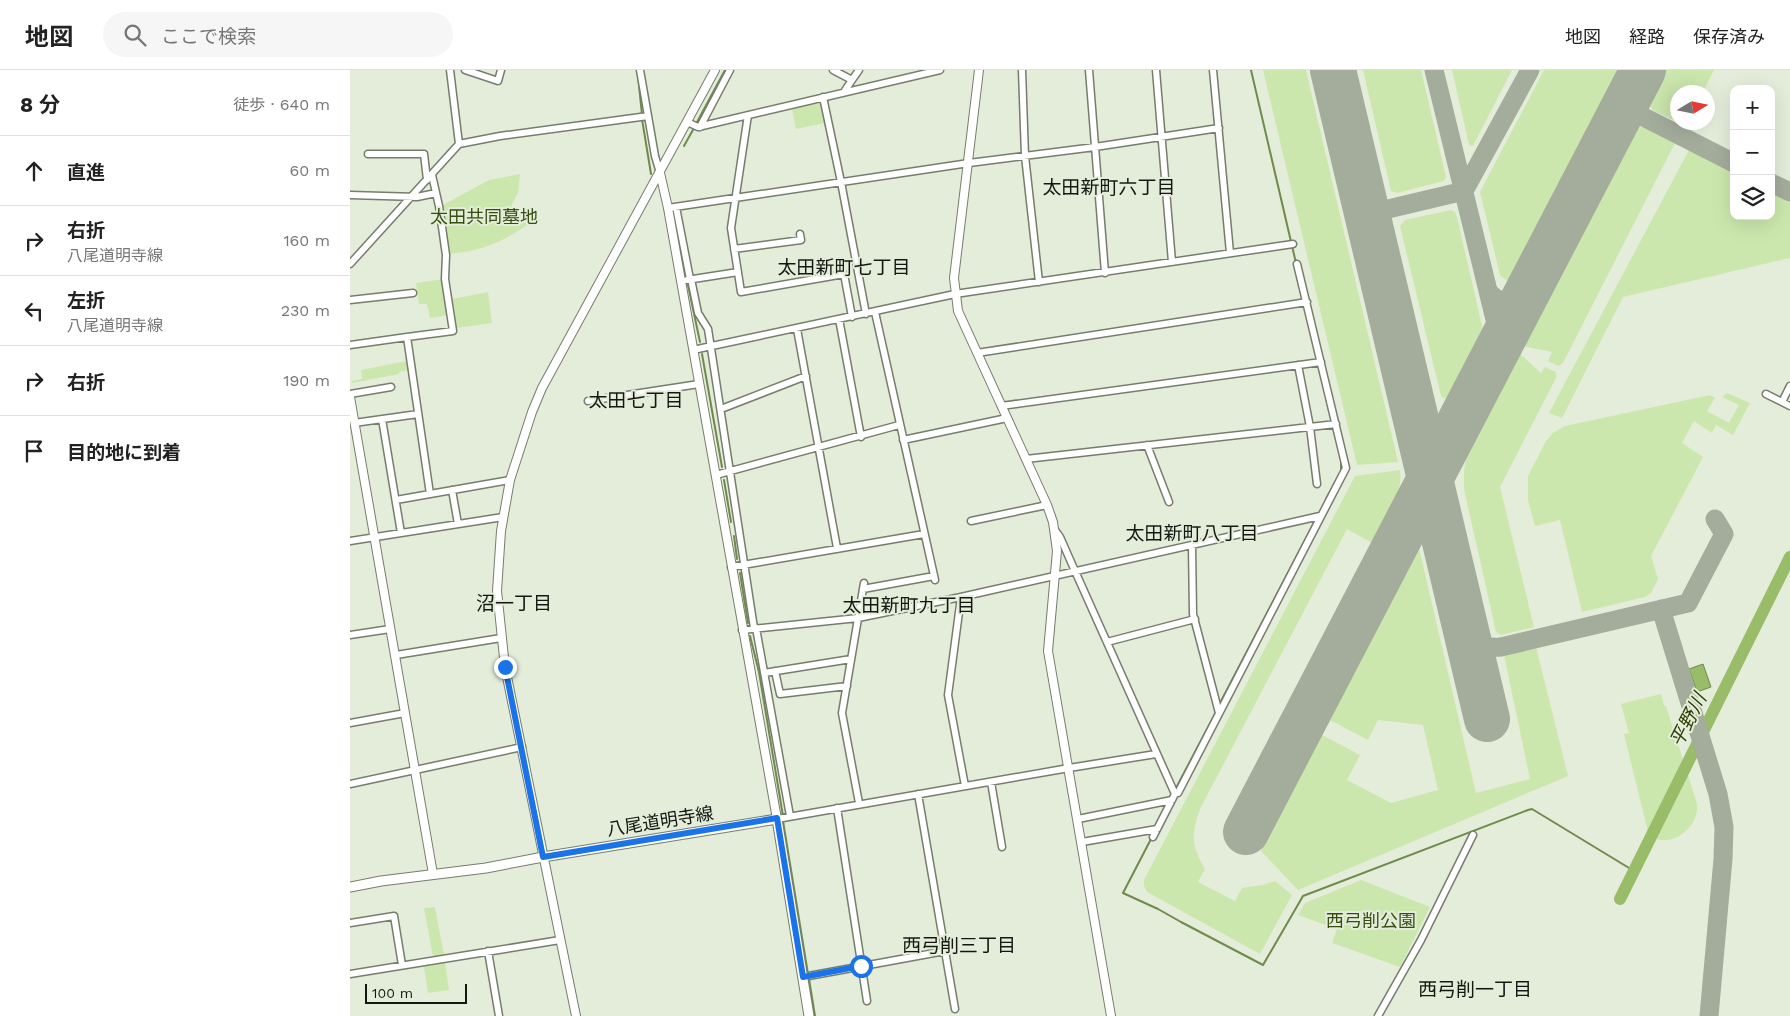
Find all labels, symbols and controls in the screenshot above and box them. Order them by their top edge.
search box [103,12,453,57]
icon: search [121,21,149,49]
text: 地図 [25,23,73,51]
text: ここで検索 [161,25,256,48]
text: 地図 [1565,26,1601,47]
text: 経路 [1629,26,1665,47]
text: 保存済み [1693,26,1765,47]
north arrow [1670,85,1715,130]
map controls [1730,85,1775,220]
button: + [1730,85,1775,130]
text: 8 分 [20,92,60,117]
text: 徒歩 · 640 m [233,95,330,114]
button: − [1730,130,1775,175]
icon: ahead [20,157,48,185]
text: 直進 [67,161,105,184]
text: 60 m [290,161,330,180]
button: layers [1730,175,1775,220]
district label: 太田新町六丁目 [1042,176,1176,199]
park label: 太田共同墓地 [430,206,538,227]
text: 右折 [67,219,105,242]
icon: right [20,227,48,255]
text: 160 m [283,231,330,250]
text: 八尾道明寺線 [67,246,163,265]
district label: 太田新町七丁目 [777,256,911,279]
text: 左折 [67,289,105,312]
icon: left [20,297,48,325]
text: 230 m [281,301,330,320]
text: 八尾道明寺線 [67,316,163,335]
icon: right [20,367,48,395]
text: 右折 [67,371,105,394]
text: 190 m [283,371,330,390]
district label: 太田七丁目 [588,389,684,412]
icon: arrive [20,437,48,465]
text: 目的地に到着 [67,441,181,464]
district label: 太田新町八丁目 [1125,522,1259,545]
district label: 沼一丁目 [476,592,552,615]
district label: 太田新町九丁目 [842,594,976,617]
route end [494,656,517,679]
water label: 平野川 [1665,688,1712,751]
street label: 八尾道明寺線 [605,802,715,840]
park label: 西弓削公園 [1326,910,1416,931]
district label: 西弓削三丁目 [902,934,1016,957]
route start [850,955,873,978]
district label: 西弓削一丁目 [1418,978,1532,1001]
scale bar [365,981,468,1004]
text: 100 m [372,985,413,1001]

